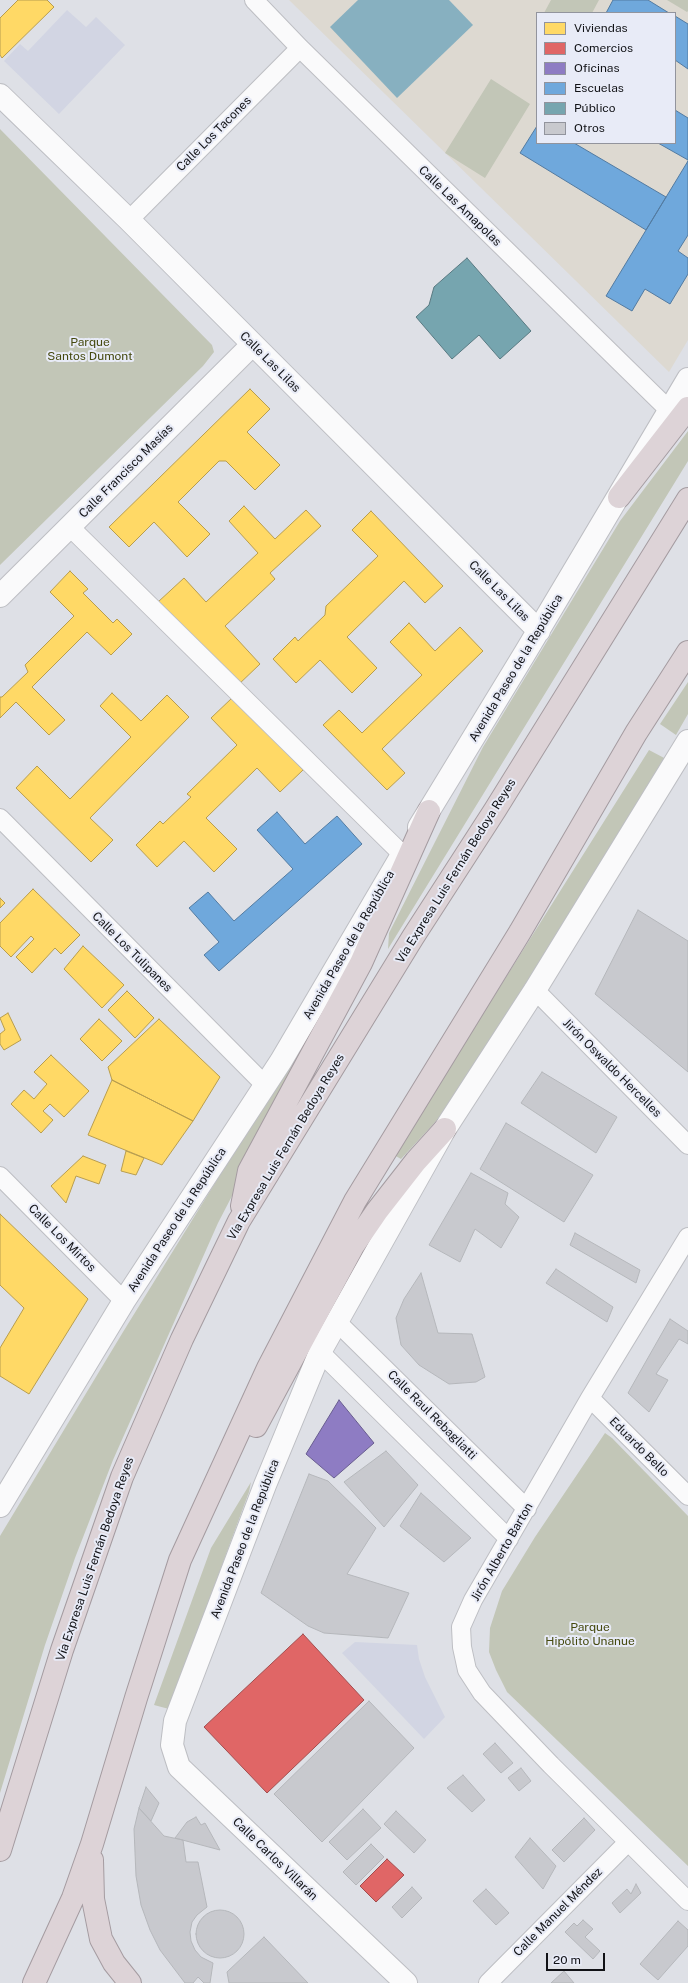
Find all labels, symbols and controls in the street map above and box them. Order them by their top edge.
legend [536,12,676,144]
text: Viviendas [574,21,628,35]
text: Comercios [574,41,633,55]
text: Oficinas [574,61,620,75]
text: Escuelas [574,81,624,95]
street label: Calle Los Tacones [174,94,254,174]
text: Público [574,101,616,115]
text: Otros [574,121,605,135]
street label: Calle Las Amapolas [416,163,504,249]
street label: Calle Las Lilas [237,329,303,395]
park label: Parque Santos Dumont [47,335,133,363]
street label: Calle Francisco Masías [76,421,176,521]
street label: Calle Las Lilas [466,558,532,624]
street label: Avenida Paseo de la República [466,592,566,744]
street label: Vía Expresa Luis Fernán Bedoya Reyes [393,776,519,966]
street label: Avenida Paseo de la República [300,868,398,1022]
street label: Calle Los Tulipanes [89,909,175,995]
street label: Jirón Oswaldo Hercelles [560,1016,664,1120]
street label: Vía Expresa Luis Fernán Bedoya Reyes [225,1051,347,1243]
street label: Avenida Paseo de la República [125,1145,229,1295]
street label: Calle Los Mirtos [25,1201,99,1275]
street label: Calle Raul Rebagliatti [384,1367,480,1463]
street label: Eduardo Bello [606,1414,672,1480]
street label: Vía Expresa Luis Fernán Bedoya Reyes [53,1455,137,1663]
street label: Avenida Paseo de la República [208,1457,282,1621]
street label: Jirón Alberto Barton [468,1500,536,1604]
park label: Parque Hipólito Unanue [545,1620,635,1648]
street label: Calle Carlos Villarán [229,1815,321,1903]
street label: Calle Manuel Méndez [511,1865,605,1959]
scale bar [548,1945,607,1971]
text: 20 m [553,1953,581,1967]

